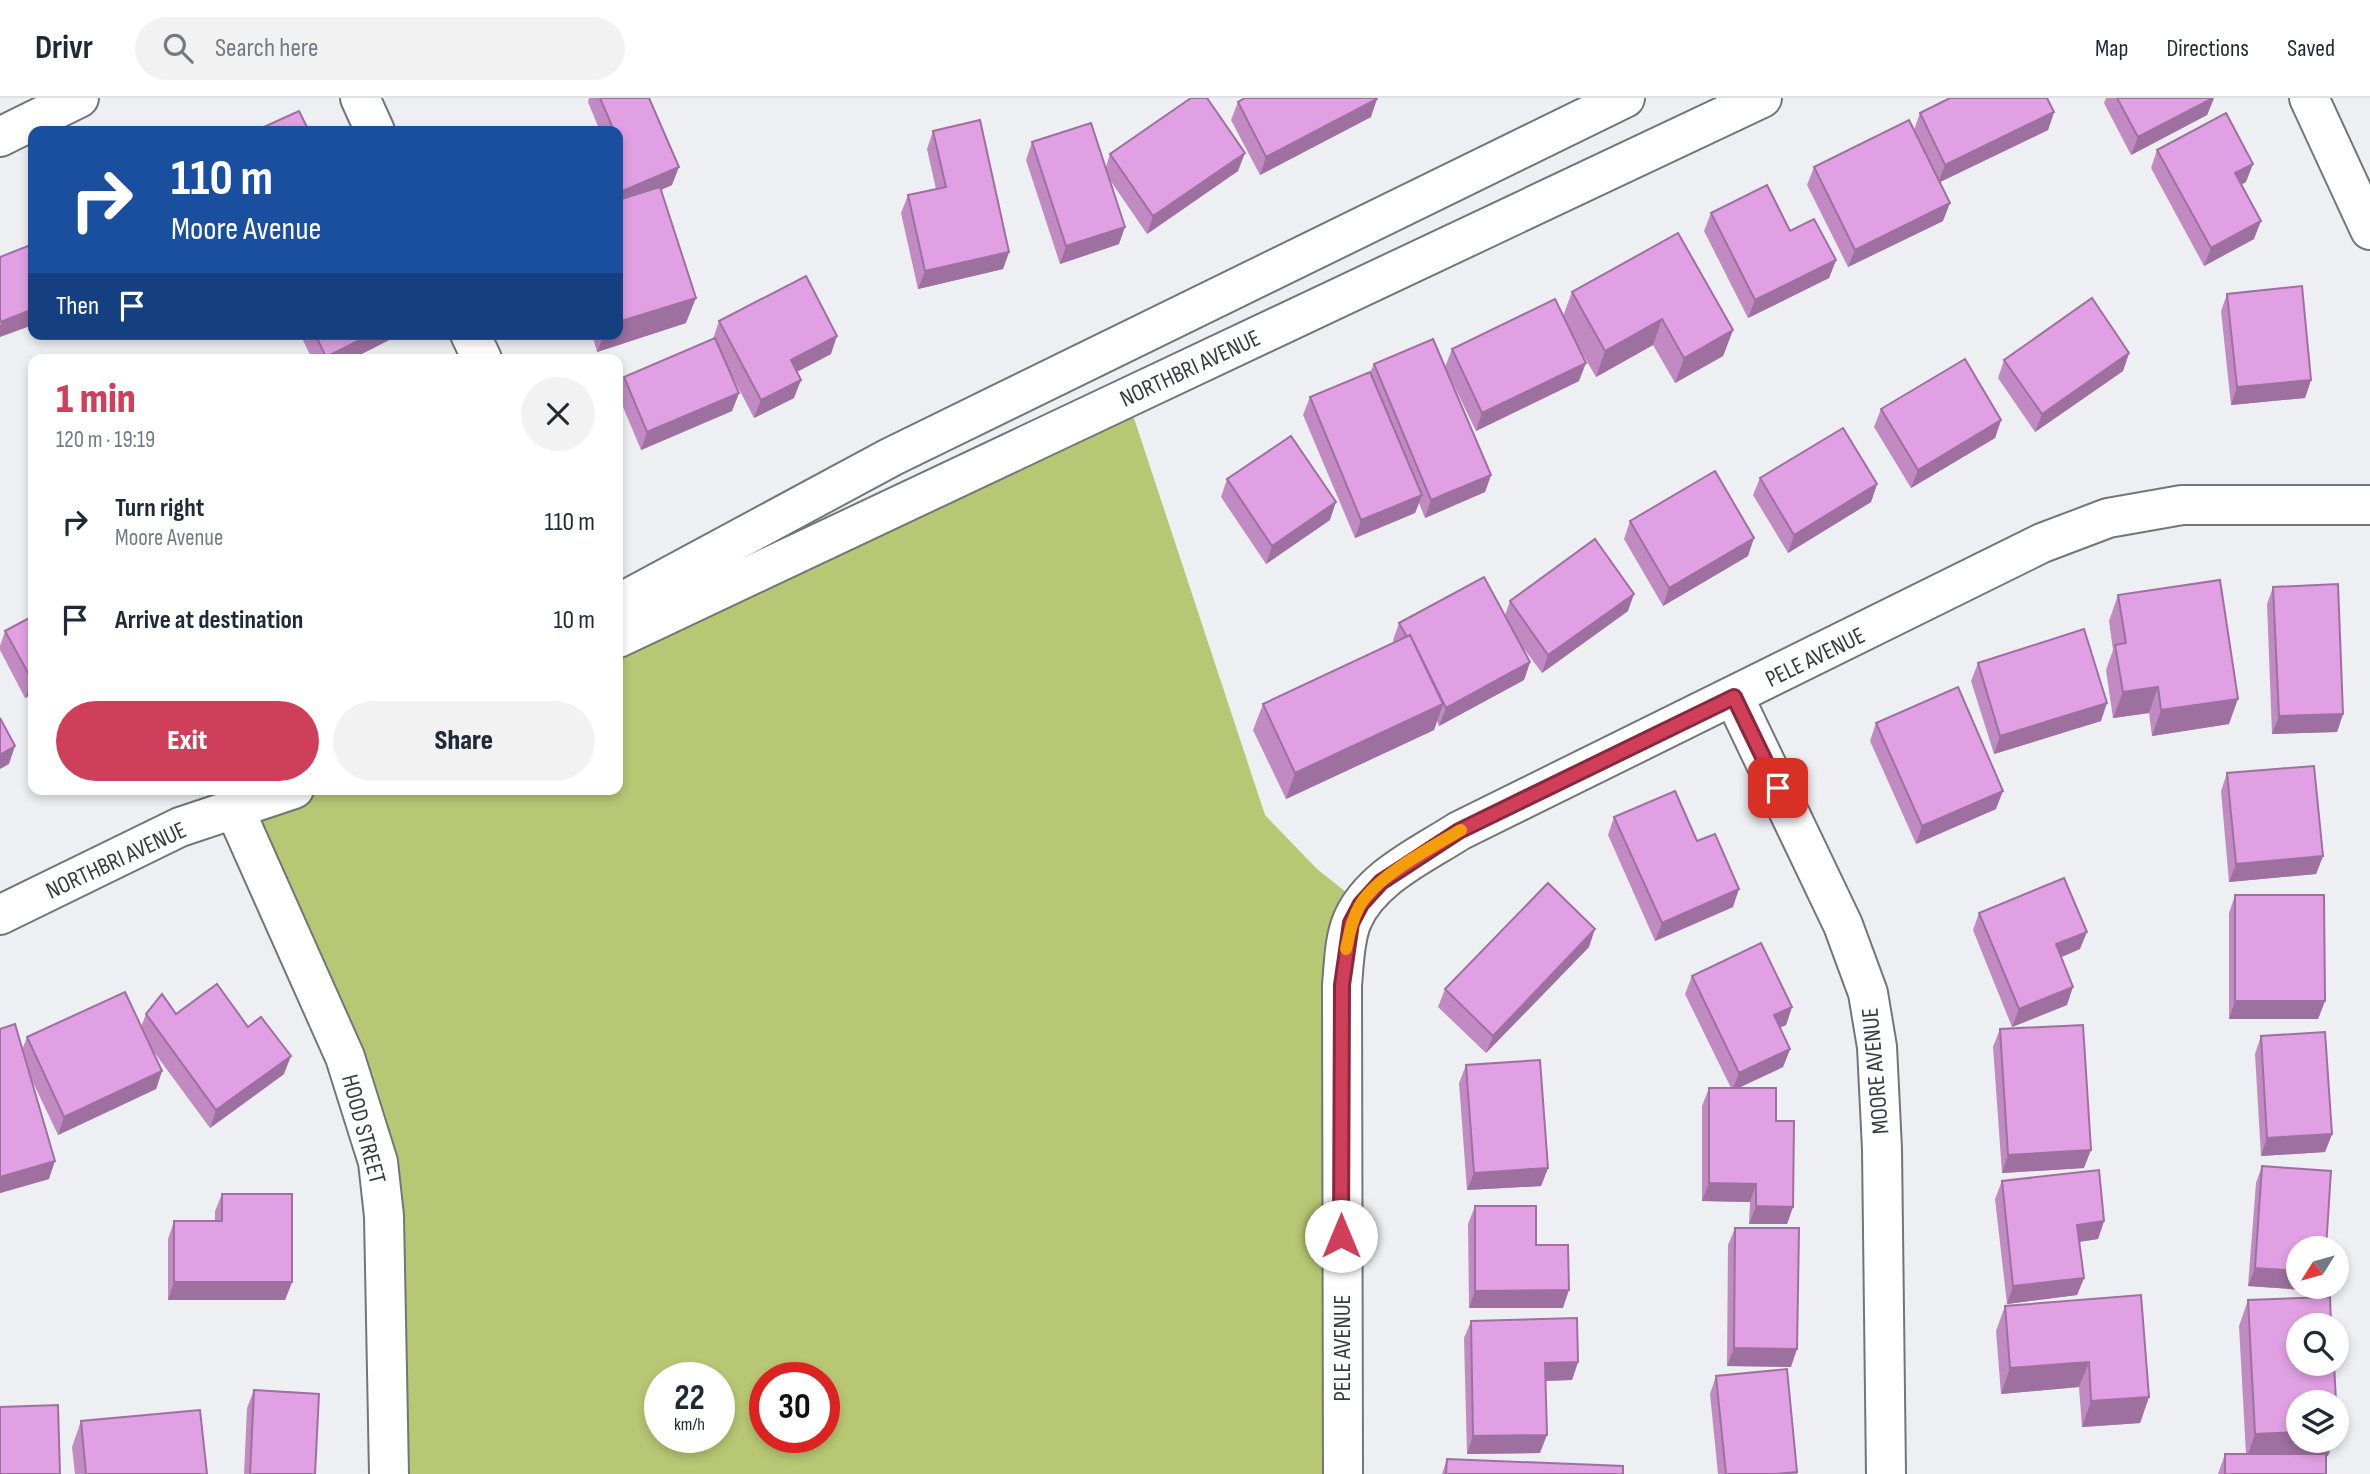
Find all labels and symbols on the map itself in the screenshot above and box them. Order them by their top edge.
street label: NORTHBRI AVENUE [1115,323,1265,414]
street label: PELE AVENUE [1761,621,1870,694]
pin [1748,758,1808,818]
street label: NORTHBRI AVENUE [41,815,191,906]
street label: MOORE AVENUE [1856,1006,1895,1135]
street label: HOOD STREET [335,1071,392,1187]
position arrow [1304,1199,1378,1273]
north arrow [2286,1236,2348,1298]
street label: PELE AVENUE [1328,1295,1357,1401]
speed limit sign: 30 [749,1362,840,1453]

